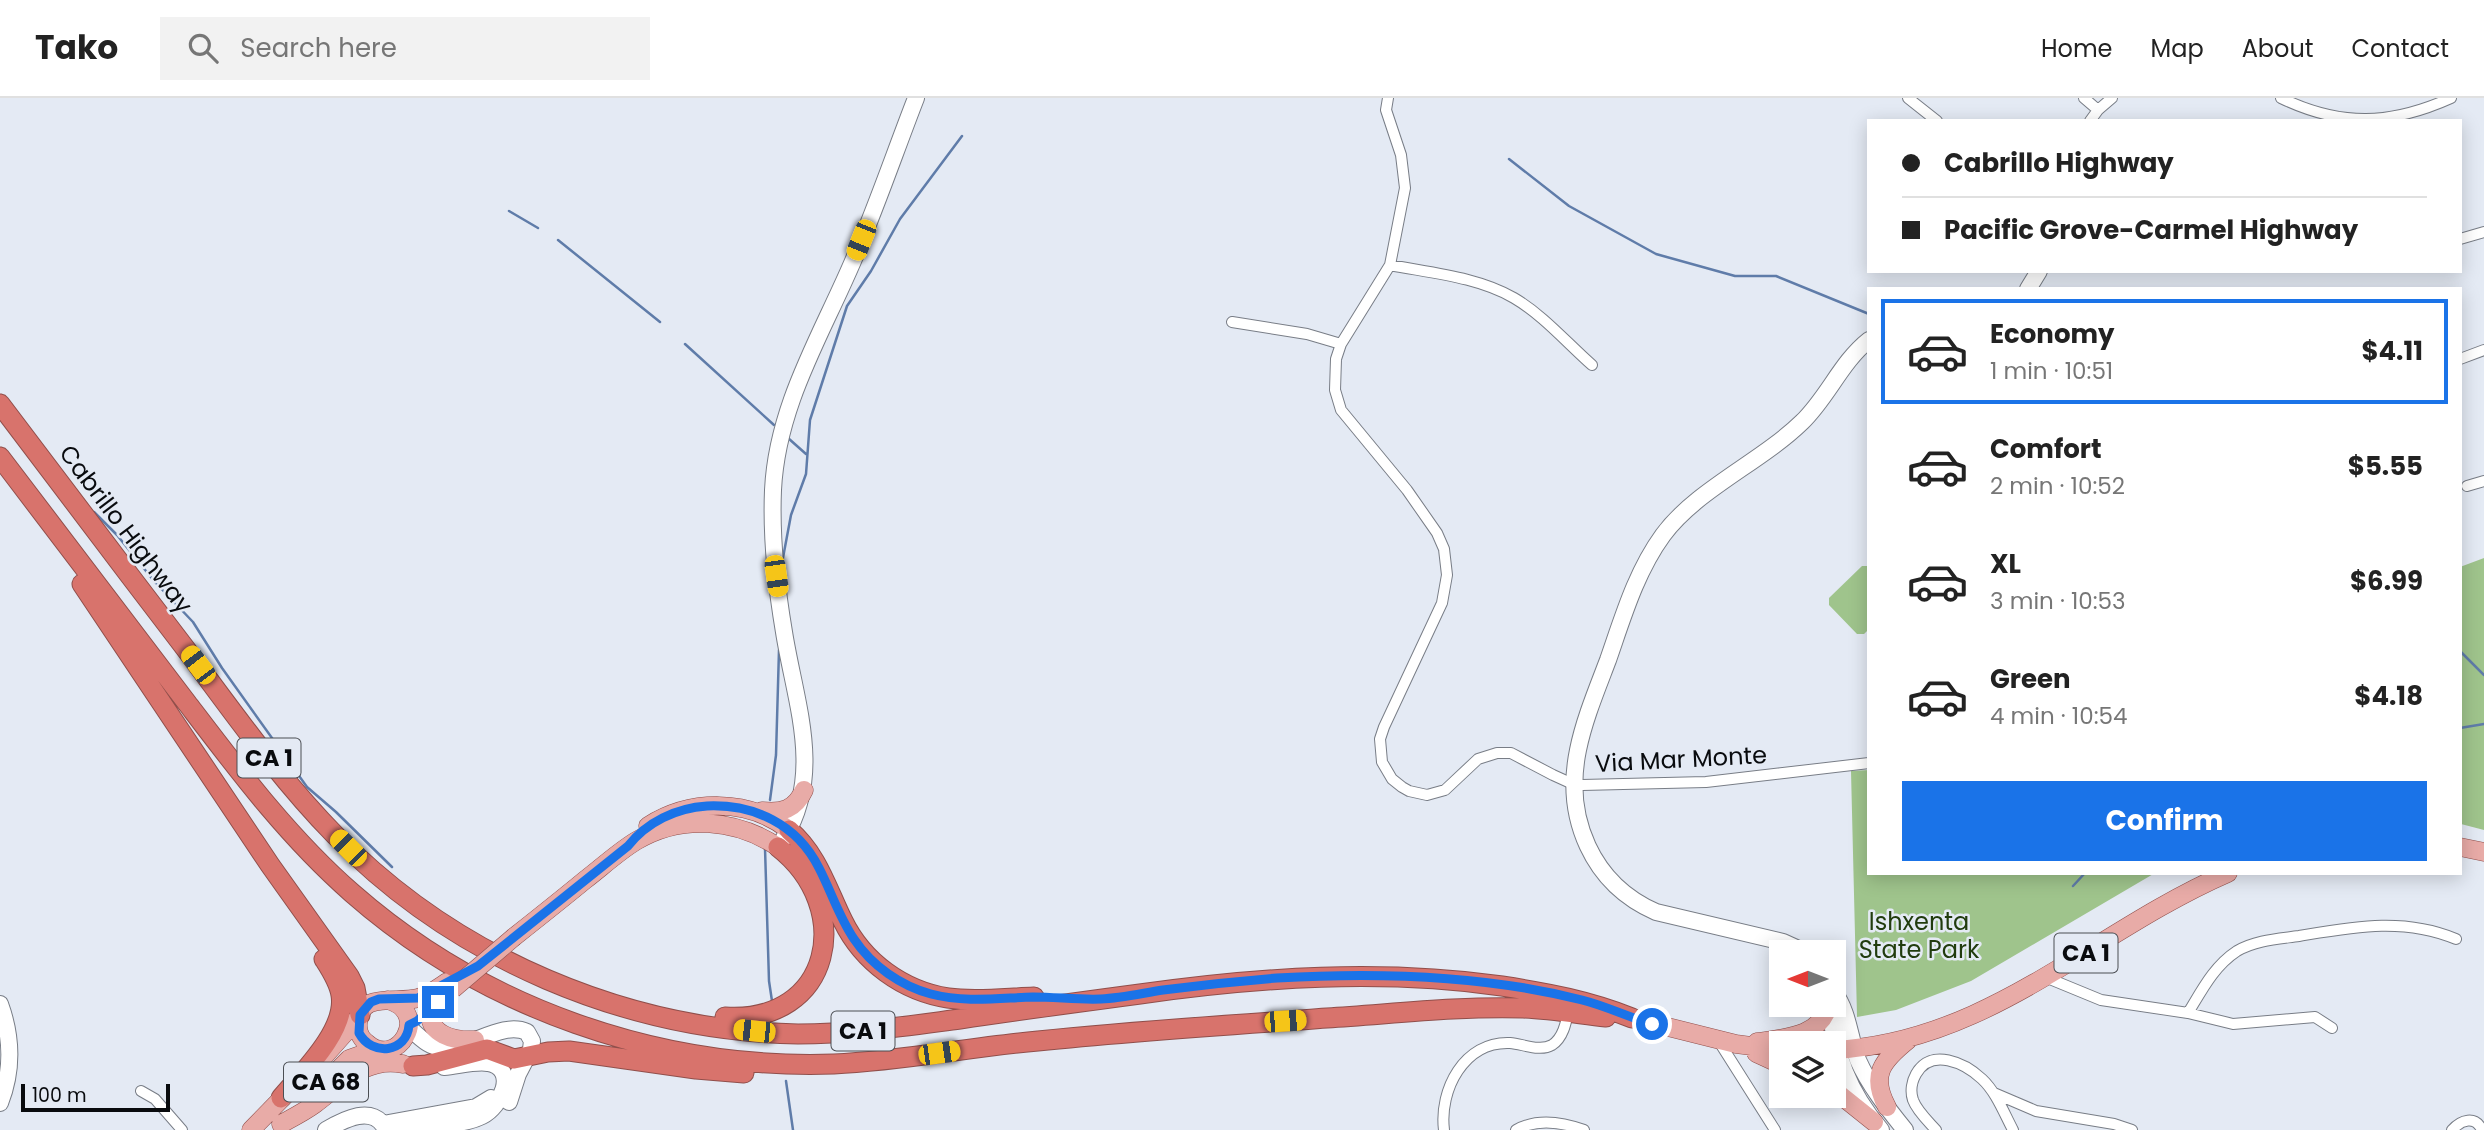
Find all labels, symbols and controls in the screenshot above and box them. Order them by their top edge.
search box [160,17,650,80]
text: Tako [35,24,118,71]
icon: search [184,29,222,67]
text: Search here [240,30,397,66]
text: Home [2041,32,2113,65]
text: Map [2151,32,2204,65]
text: About [2242,32,2313,65]
text: Contact [2351,32,2449,65]
text: Cabrillo Highway [1944,145,2174,181]
text: Pacific Grove-Carmel Highway [1944,212,2358,248]
car [844,217,879,263]
text: Economy [1990,316,2114,352]
icon: car [1906,320,1969,383]
text: $4.11 [2361,333,2423,369]
text: 1 min · 10:51 [1990,355,2113,387]
text: Comfort [1990,431,2102,467]
icon: car [1906,435,1969,498]
street label: Cabrillo Highway [52,438,201,620]
text: $5.55 [2348,448,2423,484]
text: 2 min · 10:52 [1990,470,2125,502]
text: XL [1990,546,2021,582]
icon: car [1906,550,1969,613]
car [763,554,790,598]
text: $6.99 [2350,563,2423,599]
text: 3 min · 10:53 [1990,585,2126,617]
car [177,642,220,688]
text: Green [1990,661,2071,697]
icon: car [1906,665,1969,728]
text: $4.18 [2354,678,2423,714]
text: 4 min · 10:54 [1990,700,2127,732]
road number: CA 1 [238,738,300,778]
street label: Via Mar Monte [1594,738,1768,780]
button: Confirm [1902,781,2427,861]
car [326,826,371,870]
park label: Ishxenta State Park [1859,905,1980,966]
road number: CA 1 [2054,933,2118,972]
north arrow [1769,940,1846,1017]
map controls [1769,940,1846,1108]
route end [422,986,454,1018]
route start [1636,1008,1668,1040]
car [1264,1009,1307,1033]
road number: CA 1 [832,1012,894,1050]
car [733,1018,776,1044]
button: layers [1769,1031,1846,1108]
car [917,1040,962,1066]
road number: CA 68 [284,1063,368,1102]
scale bar [21,1081,170,1113]
text: 100 m [32,1082,87,1109]

